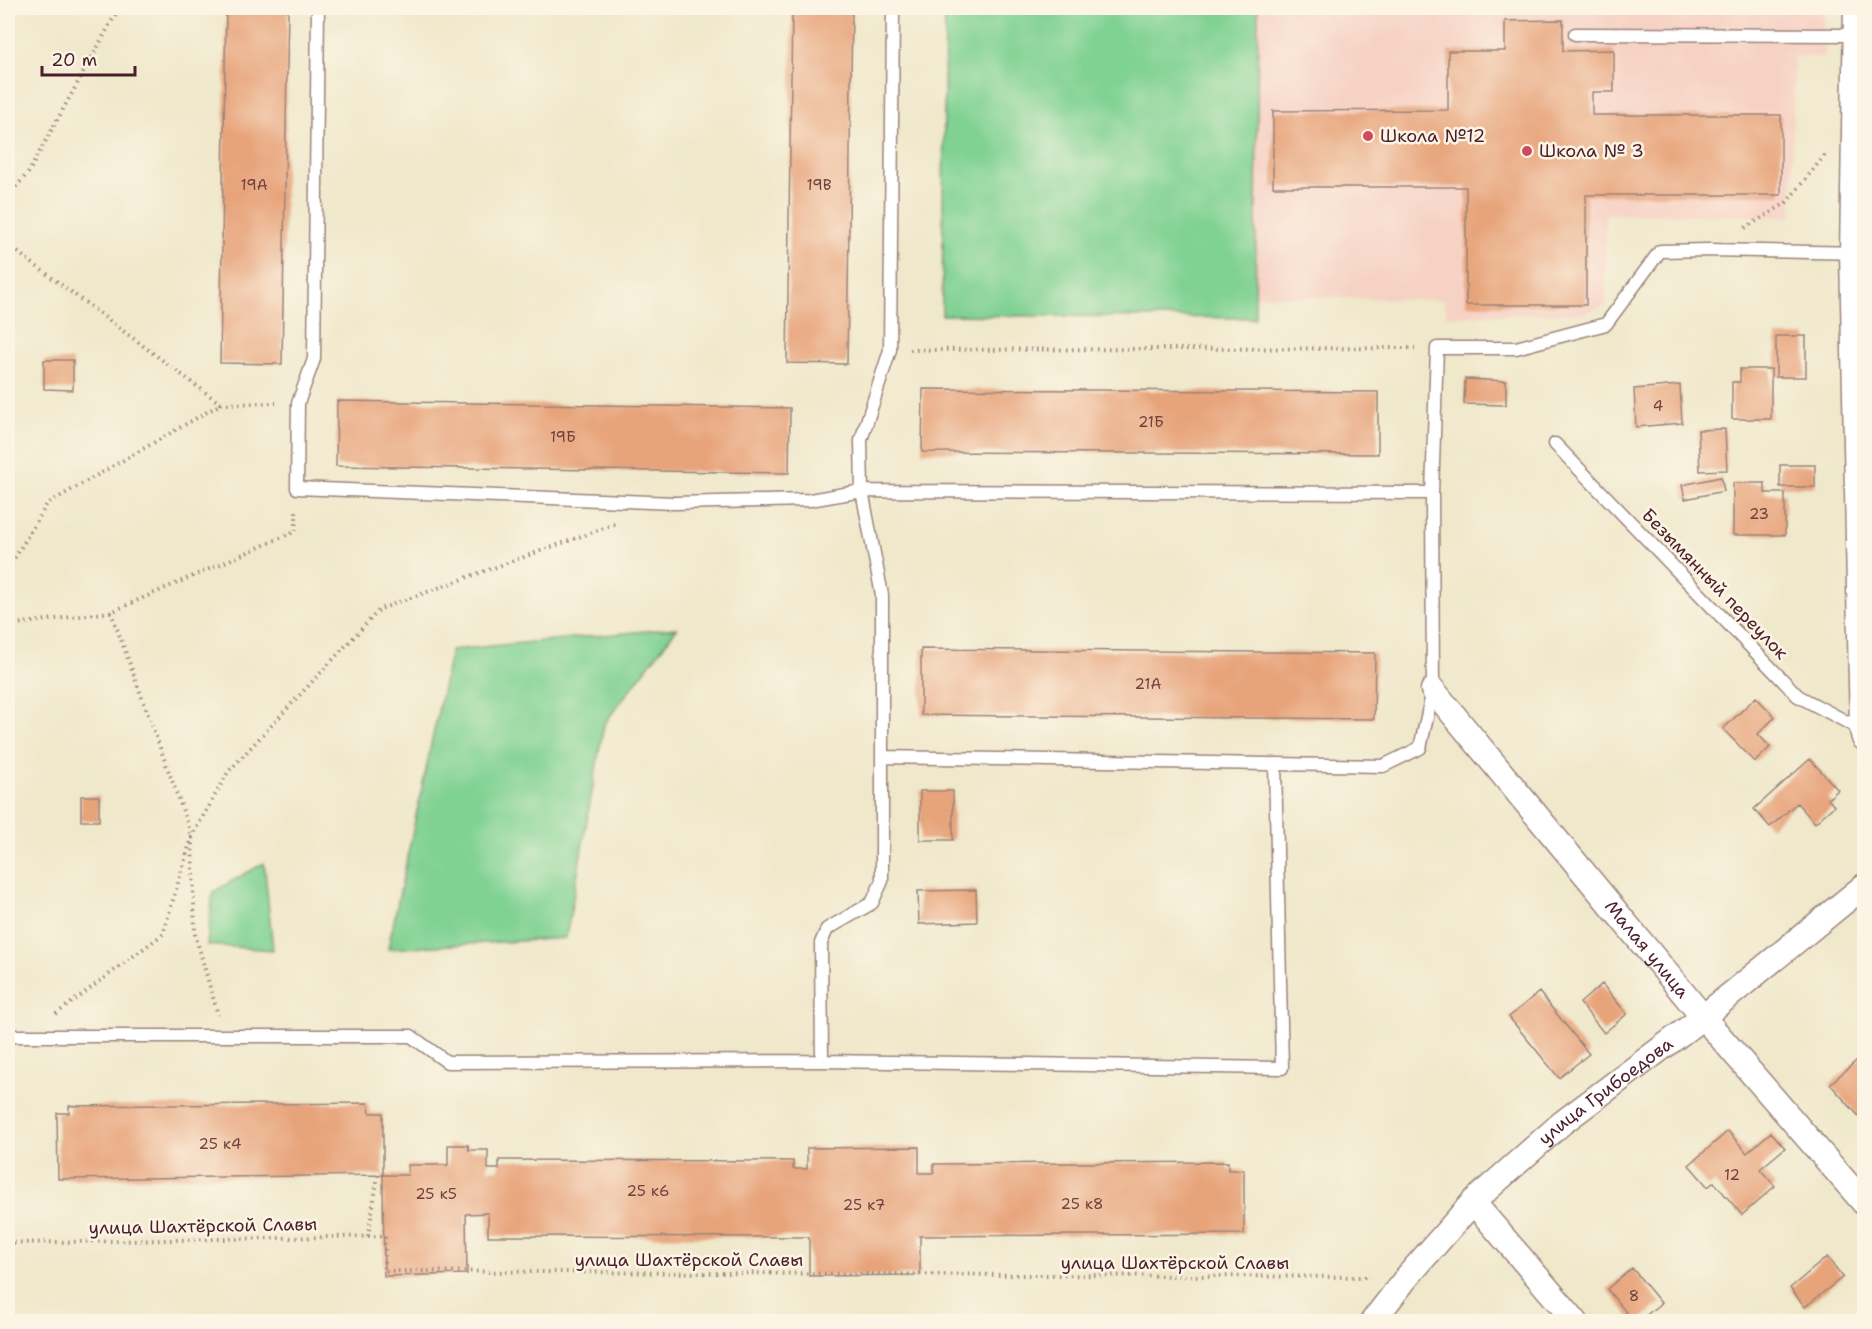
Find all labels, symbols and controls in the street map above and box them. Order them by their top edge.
scale bar [42,39,135,77]
text: 20 m [51,48,97,72]
place label: Школа №12 [1380,124,1485,148]
marker: Школа №12 [1361,129,1375,143]
place label: Школа № 3 [1539,139,1644,163]
marker: Школа № 3 [1520,144,1534,158]
house number: 19А [240,175,268,195]
house number: 19В [806,175,832,195]
house number: 4 [1653,396,1663,416]
house number: 21Б [1138,412,1164,432]
house number: 19Б [550,427,576,447]
street label: Безымянный переулок [1637,503,1794,665]
house number: 23 [1749,504,1769,524]
house number: 21А [1135,674,1162,694]
street label: Малая улица [1599,895,1695,1003]
street label: улица Грибоедова [1533,1032,1678,1150]
house number: 25 к4 [199,1134,241,1154]
house number: 12 [1724,1165,1740,1185]
house number: 25 к6 [627,1181,669,1201]
house number: 25 к5 [415,1184,457,1204]
house number: 25 к8 [1061,1194,1103,1214]
house number: 25 к7 [843,1195,885,1215]
street label: улица Шахтёрской Славы [88,1212,318,1240]
street label: улица Шахтёрской Славы [575,1248,803,1272]
street label: улица Шахтёрской Славы [1061,1251,1289,1275]
house number: 8 [1629,1286,1639,1306]

